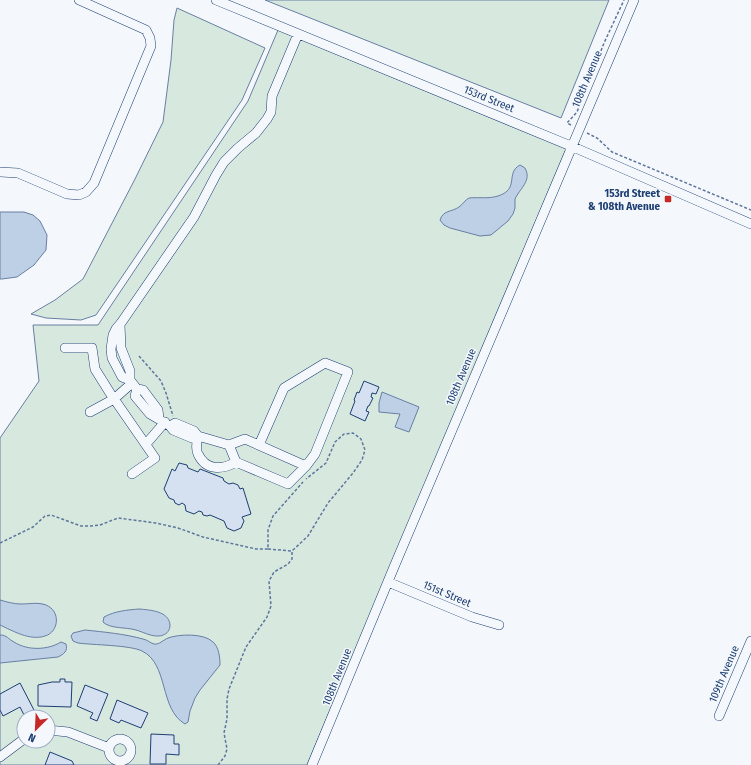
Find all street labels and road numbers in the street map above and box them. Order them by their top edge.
street label: 108th Avenue [569,49,605,109]
street label: 153rd Street [462,83,517,115]
street label: 108th Avenue [443,347,479,407]
street label: 151st Street [421,578,473,610]
street label: 109th Avenue [706,644,742,704]
street label: 108th Avenue [320,646,354,708]

